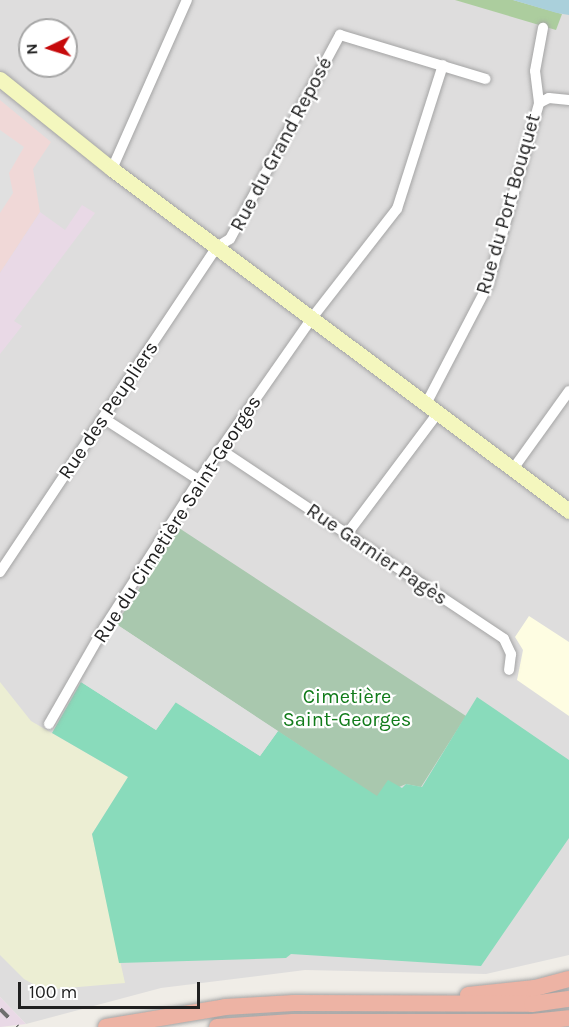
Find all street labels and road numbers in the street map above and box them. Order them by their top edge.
street label: Rue du Grand Reposé [225,53,337,235]
street label: Rue du Port Bouquet [471,111,545,297]
street label: Rue des Peupliers [53,336,163,484]
street label: Rue du Cimetière Saint-Georges [88,391,266,647]
street label: Rue Garnier Pagès [302,498,452,610]

